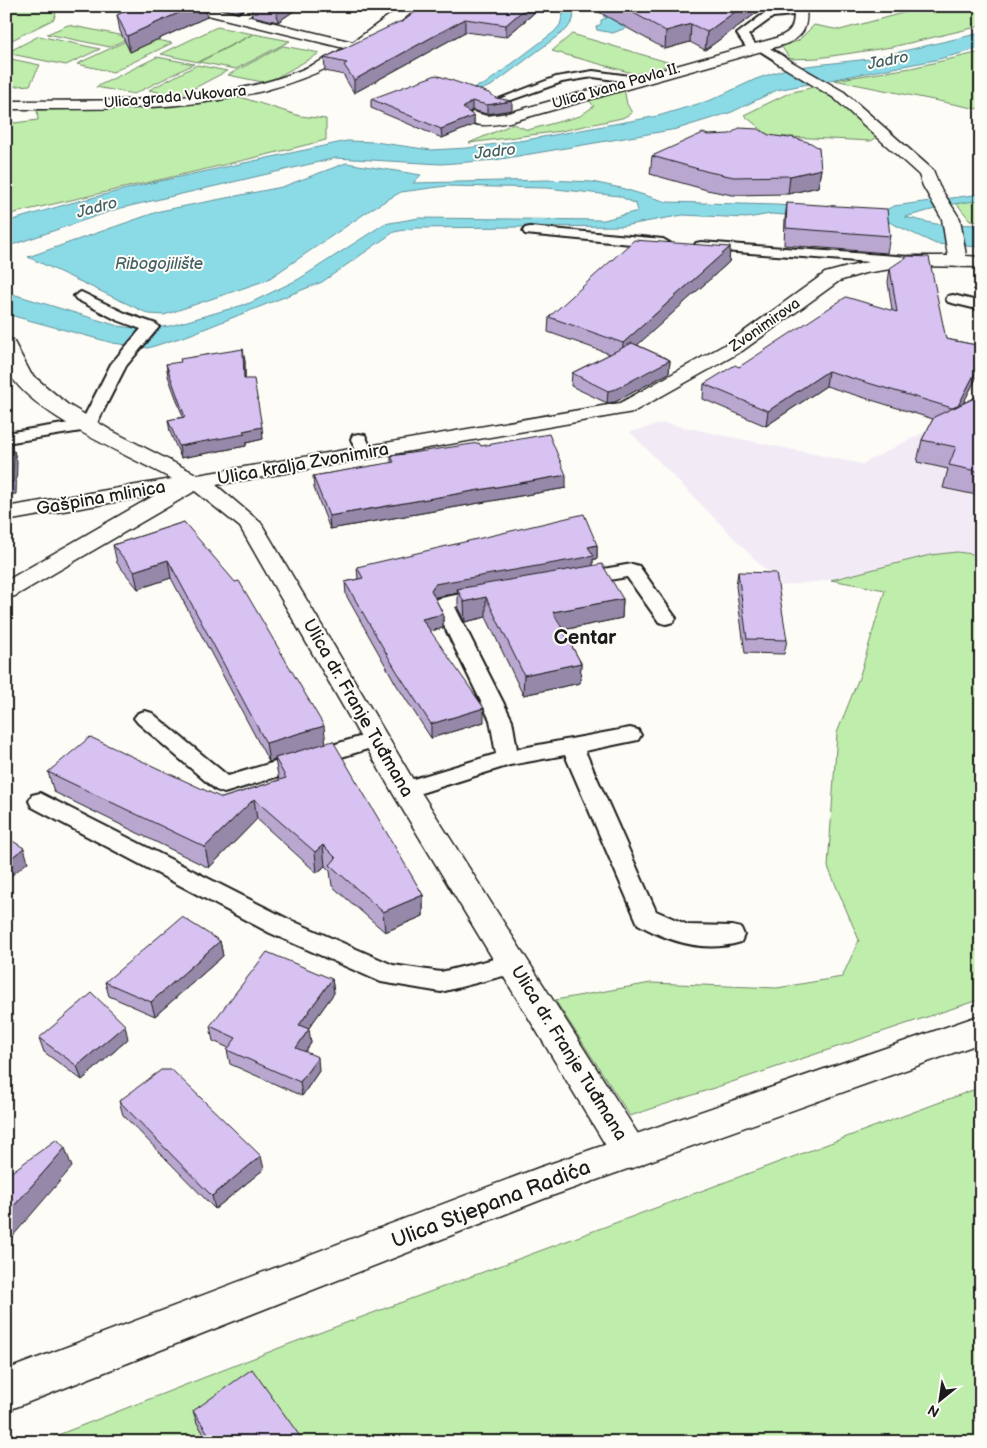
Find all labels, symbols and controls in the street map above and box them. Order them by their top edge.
water label: Jadro [865,48,910,74]
street label: Ulica Ivana Pavla II. [550,59,682,113]
street label: Ulica grada Vukovara [103,81,247,113]
water label: Jadro [473,140,516,164]
water label: Jadro [74,193,119,223]
water label: Ribogojilište [115,255,203,274]
street label: Zvonimirova [725,294,804,357]
street label: Ulica kralja Zvonimira [215,439,391,489]
street label: Gašpina mlinica [35,476,167,520]
street label: Ulica dr. Franje Tuđmana [298,615,418,801]
district label: Centar [554,626,617,650]
street label: Ulica dr. Franje Tuđmana [507,962,631,1144]
street label: Ulica Stjepana Radića [388,1155,594,1253]
north arrow [914,1376,964,1426]
text: N [925,1401,943,1421]

